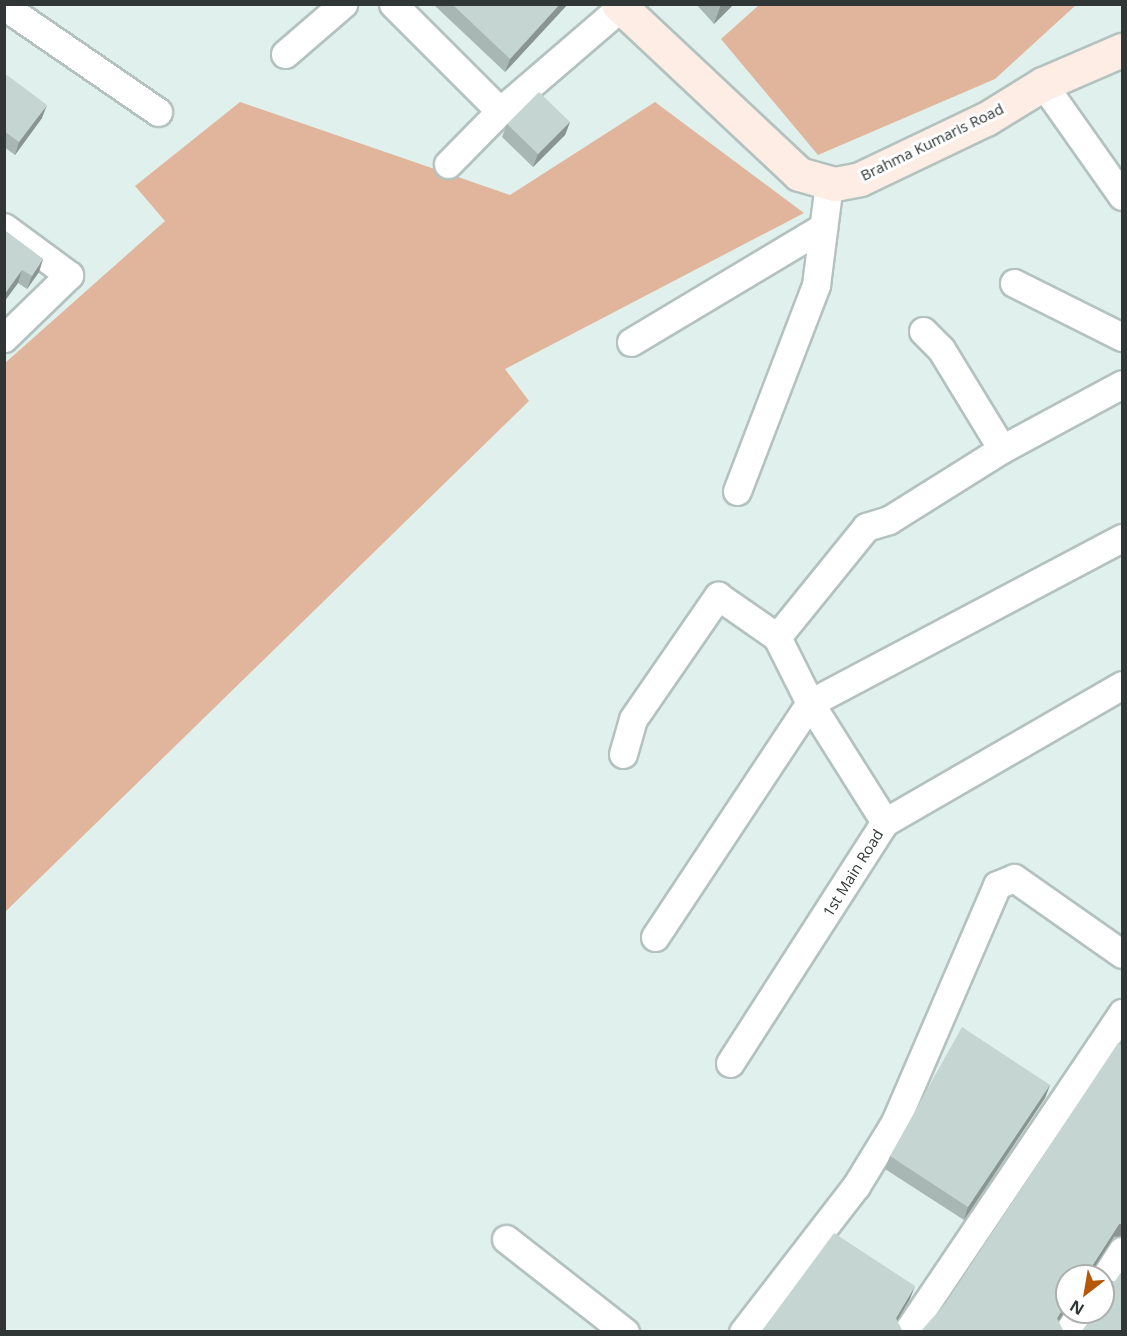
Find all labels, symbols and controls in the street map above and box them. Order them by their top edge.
street label: Brahma Kumaris Road [858,100,1006,184]
street label: 1st Main Road [819,826,887,920]
north arrow [1055,1264,1115,1324]
text: N [1066,1295,1088,1320]

